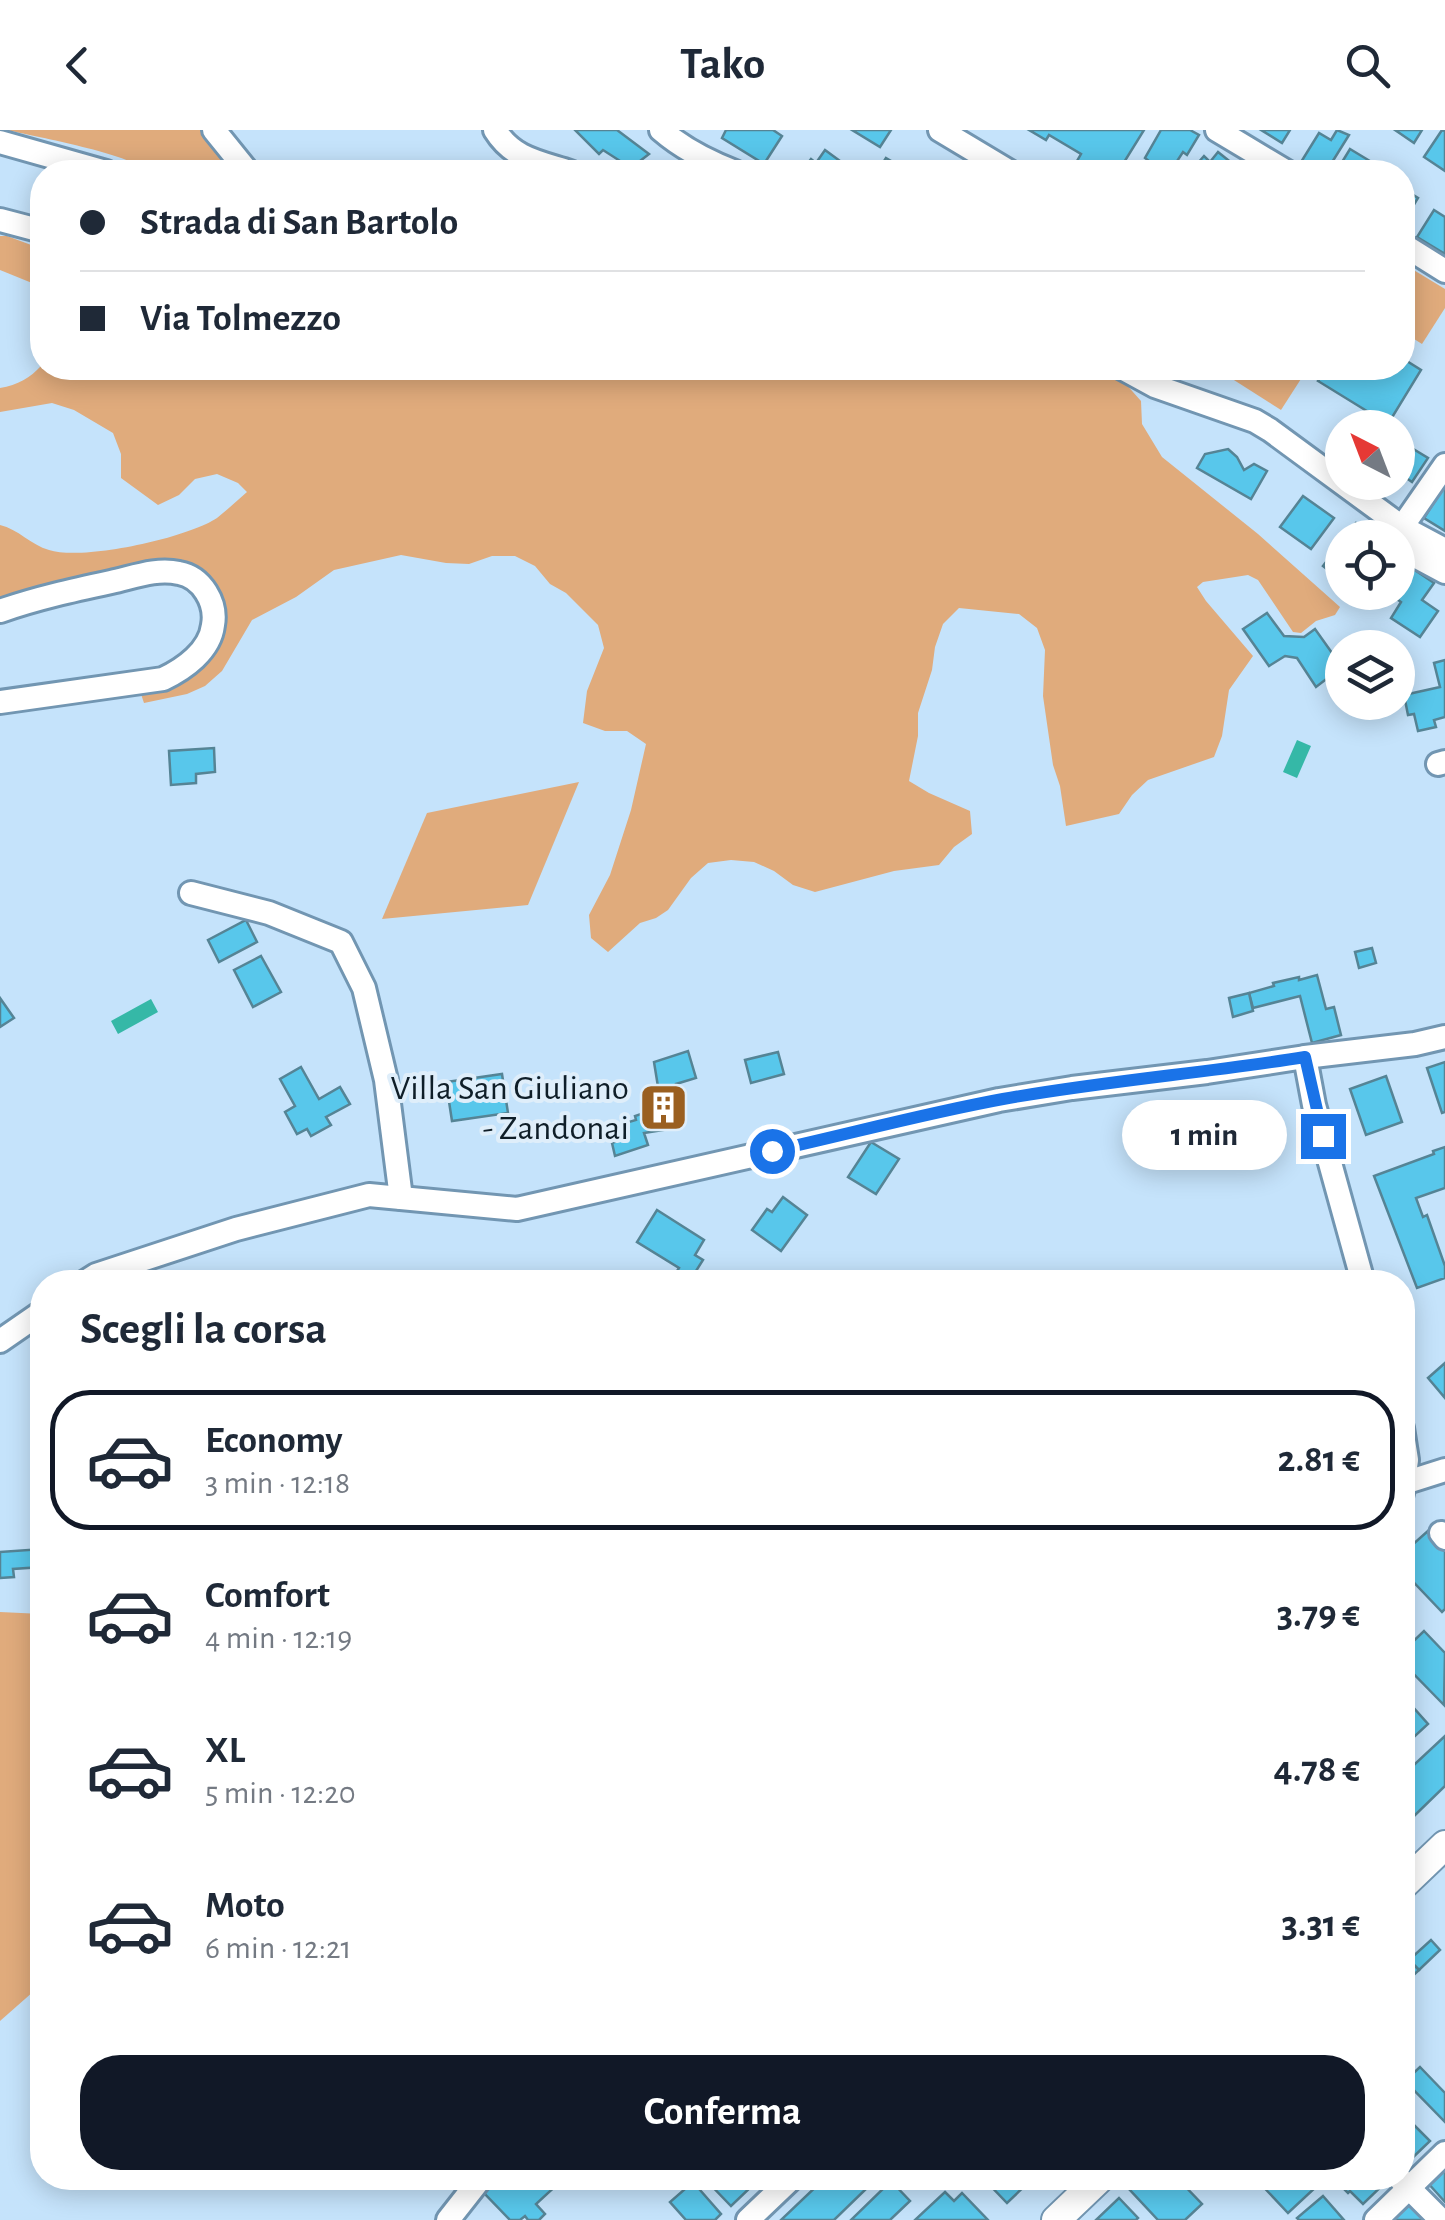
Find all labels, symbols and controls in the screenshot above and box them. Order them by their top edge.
icon: back [50,38,105,93]
icon: search [1340,38,1395,93]
text: Tako [680,42,765,87]
text: Strada di San Bartolo [140,204,458,242]
text: Via Tolmezzo [140,300,341,338]
north arrow [1325,410,1415,500]
map controls [1325,410,1415,720]
button: locate [1325,520,1415,610]
button: layers [1325,630,1415,720]
place label: Villa San Giuliano - Zandonai [391,1071,629,1146]
building icon: Villa San Giuliano - Zandonai [638,1081,690,1133]
callout: 1 min [1123,1101,1288,1171]
route end [1301,1114,1346,1159]
text: 1 min [1171,1119,1238,1151]
route start [750,1129,795,1174]
text: Scegli la corsa [80,1307,327,1352]
icon: car [85,1415,175,1505]
text: Economy [205,1422,343,1460]
text: 2.81 € [1278,1441,1360,1479]
text: 3 min · 12:18 [205,1467,350,1499]
icon: car [85,1570,175,1660]
text: Comfort [205,1577,330,1615]
text: 3.79 € [1277,1596,1360,1634]
text: 4 min · 12:19 [205,1622,352,1654]
icon: car [85,1725,175,1815]
text: XL [205,1732,245,1770]
text: 4.78 € [1274,1751,1360,1789]
text: 5 min · 12:20 [205,1777,356,1809]
icon: car [85,1880,175,1970]
text: Moto [205,1887,285,1925]
text: 3.31 € [1281,1906,1360,1944]
text: 6 min · 12:21 [205,1932,352,1964]
button: Conferma [80,2055,1365,2170]

